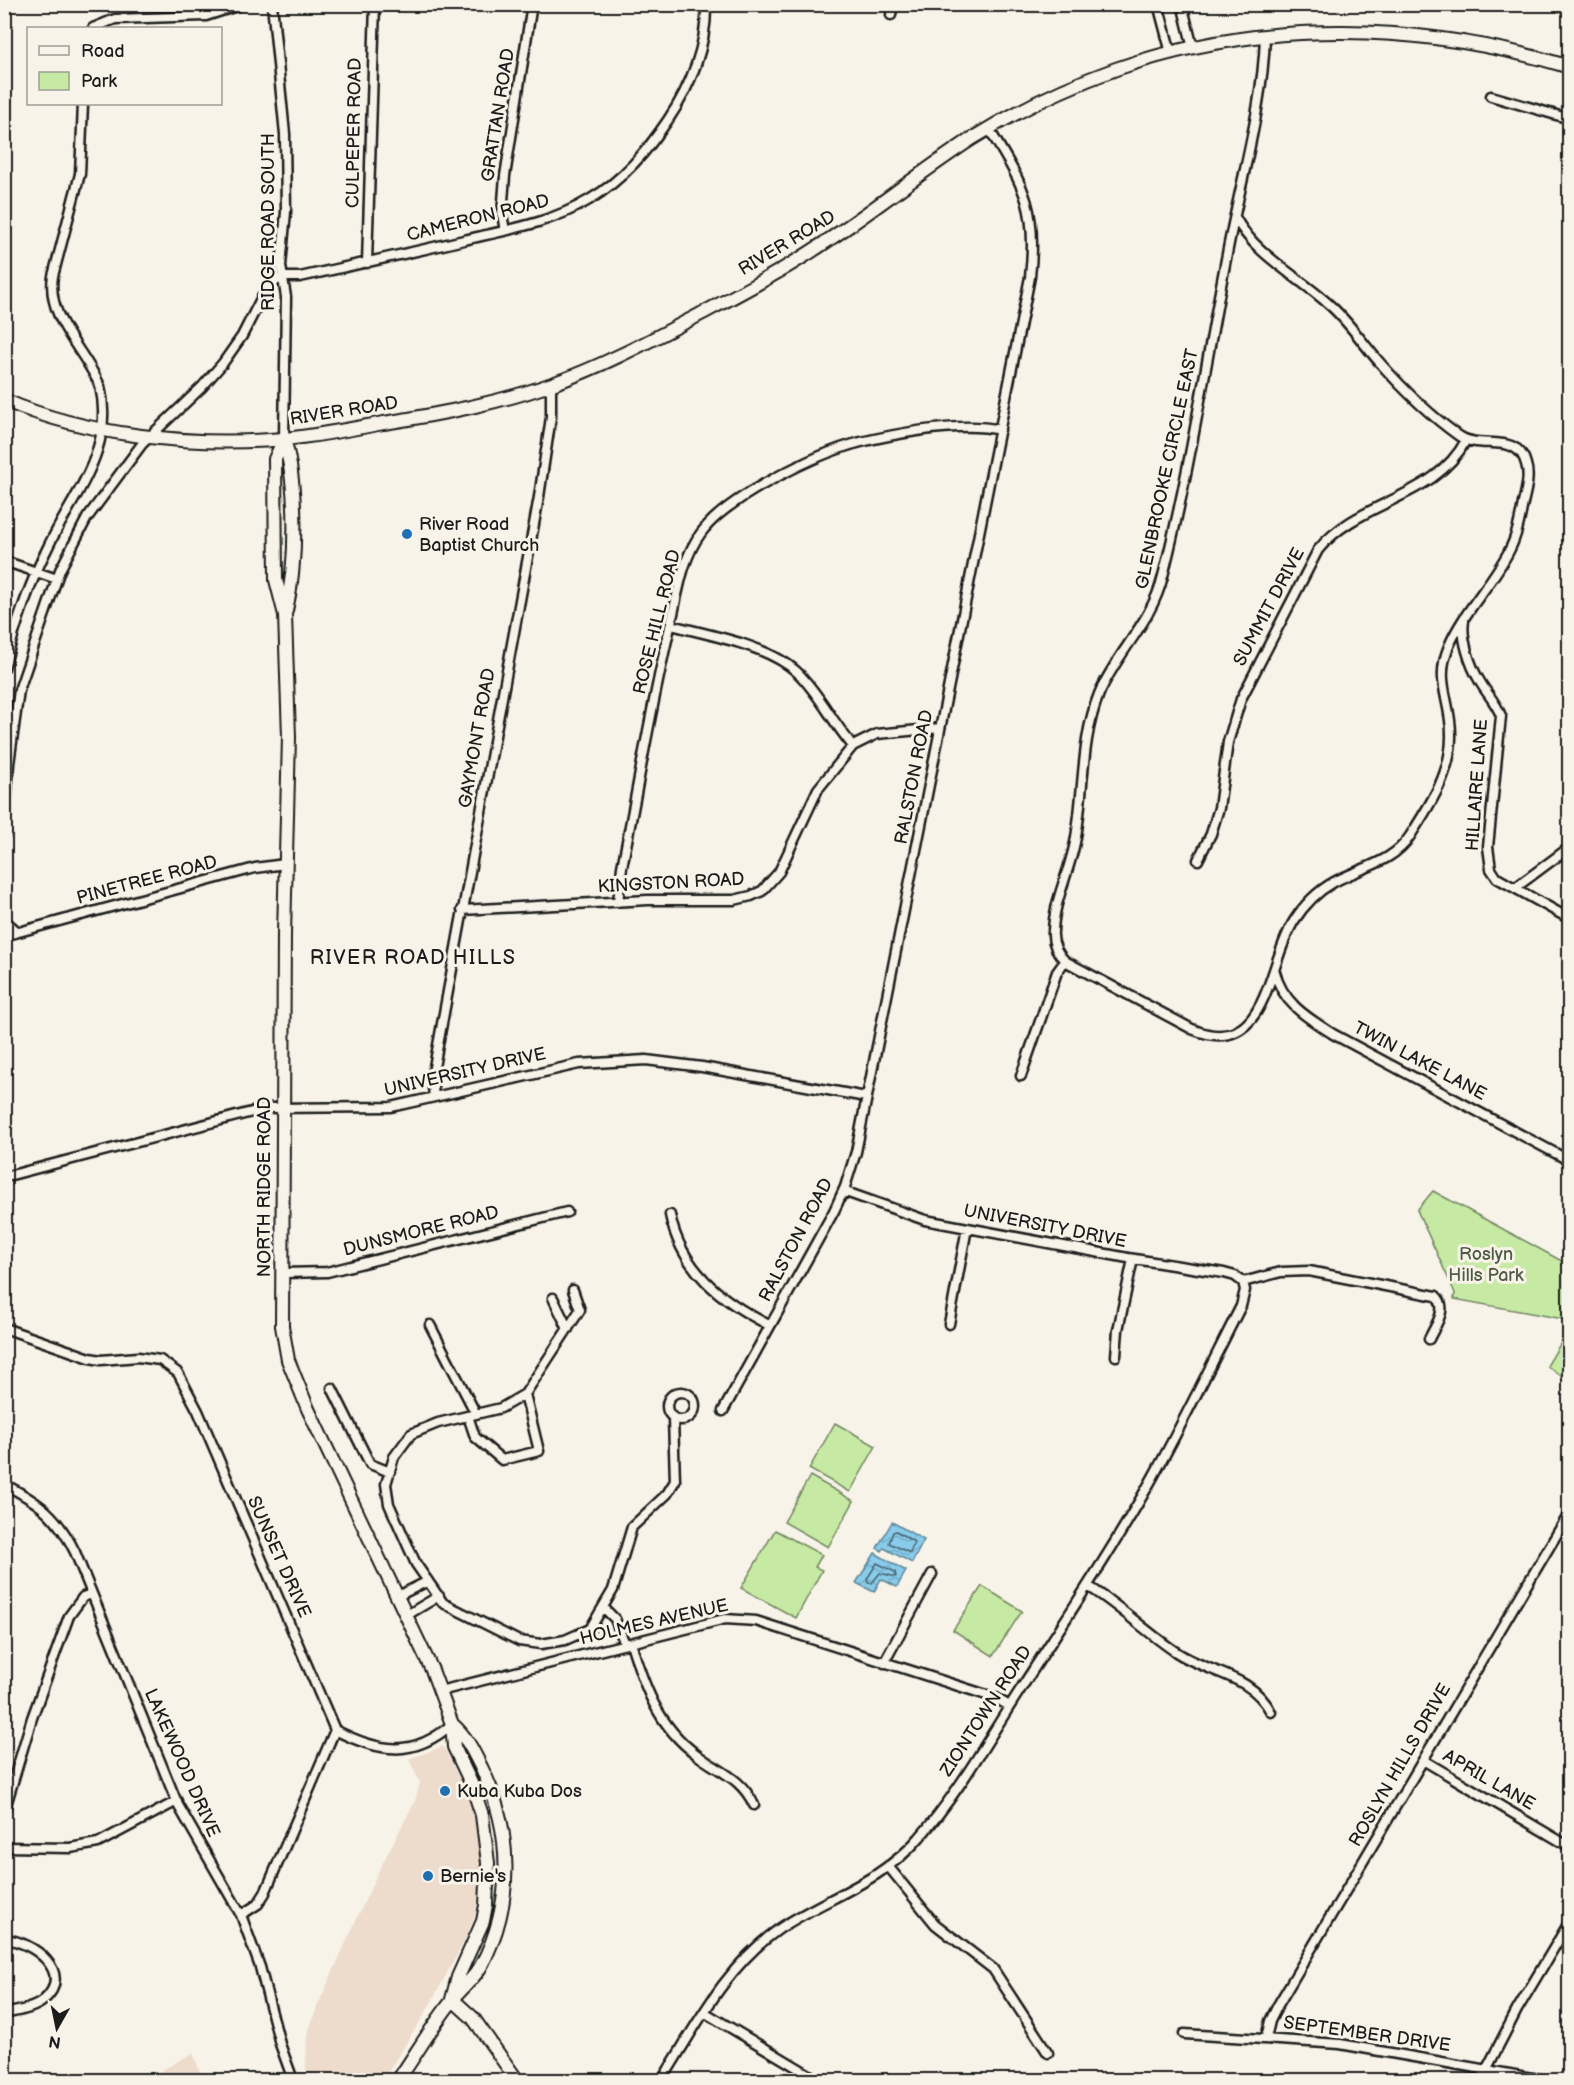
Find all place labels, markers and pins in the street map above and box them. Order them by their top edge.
place label: River Road Baptist Church [419,514,539,556]
marker: River Road Baptist Church [400,527,414,541]
place label: Kuba Kuba Dos [457,1781,582,1802]
marker: Kuba Kuba Dos [438,1784,452,1798]
place label: Bernie's [440,1866,506,1887]
marker: Bernie's [421,1869,435,1883]

